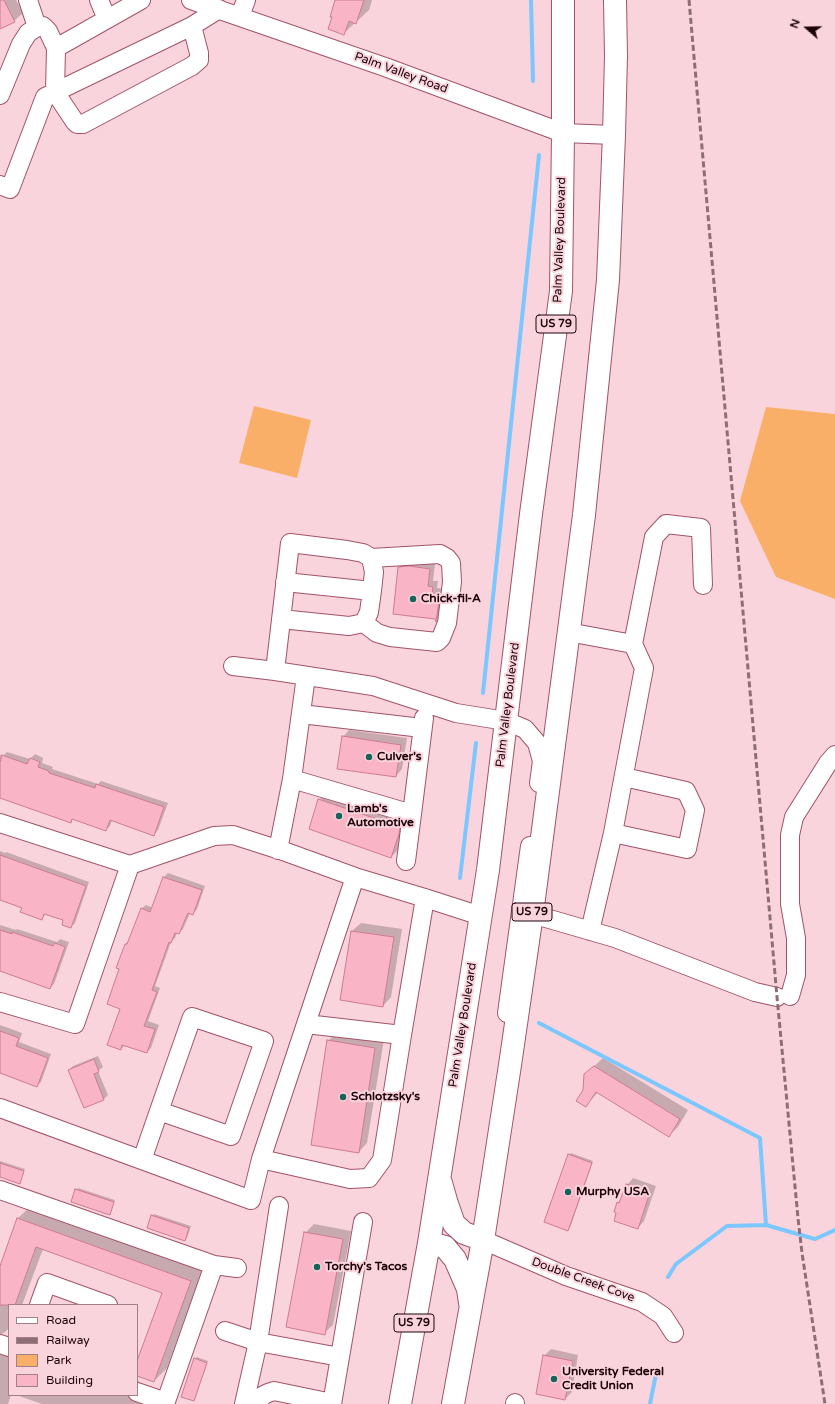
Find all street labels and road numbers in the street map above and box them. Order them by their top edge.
street label: Palm Valley Road [352,49,450,97]
street label: Palm Valley Boulevard [551,177,569,303]
road number: US 79 [536,315,576,333]
street label: Palm Valley Boulevard [493,642,523,768]
road number: US 79 [512,903,552,921]
street label: Palm Valley Boulevard [446,962,480,1088]
street label: Double Creek Cove [530,1255,636,1305]
road number: US 79 [394,1314,434,1332]

